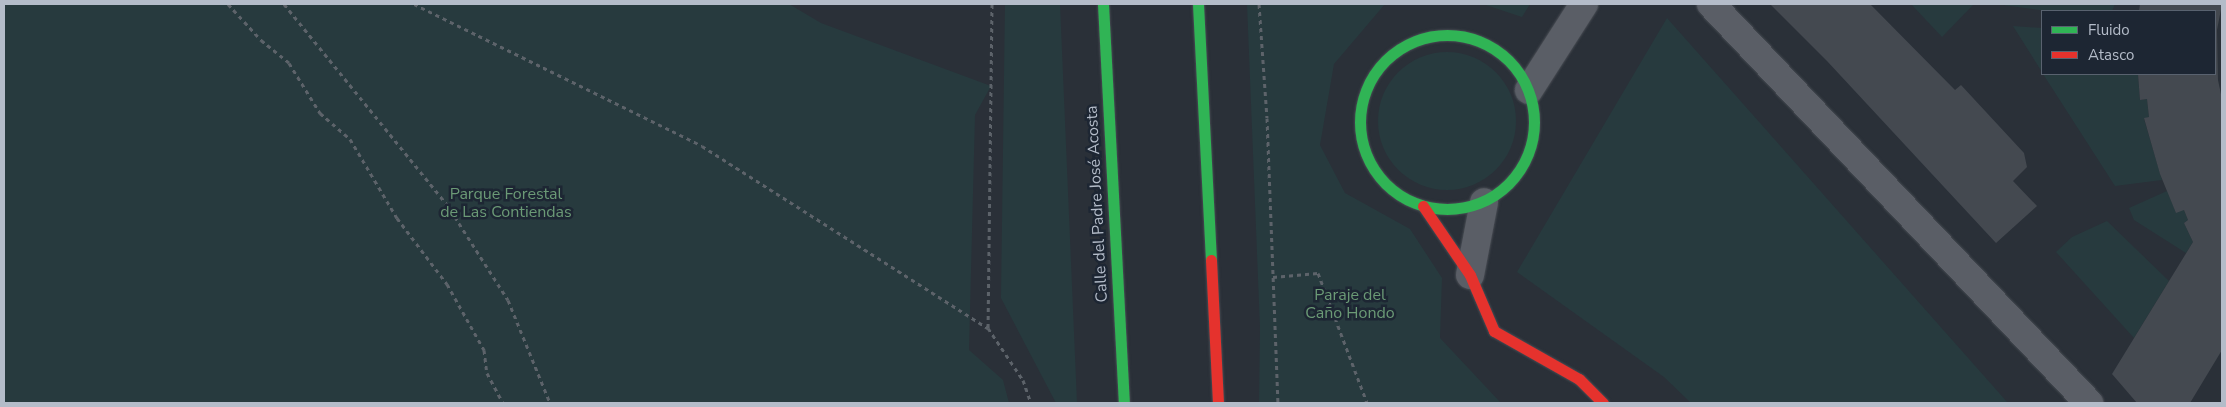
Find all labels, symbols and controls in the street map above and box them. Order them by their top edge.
legend [2041,10,2216,75]
text: Fluido [2088,20,2130,40]
text: Atasco [2088,45,2134,65]
street label: Calle del Padre José Acosta [1082,105,1112,303]
park label: Parque Forestal de Las Contiendas [440,184,572,222]
park label: Paraje del Caño Hondo [1305,285,1395,323]

